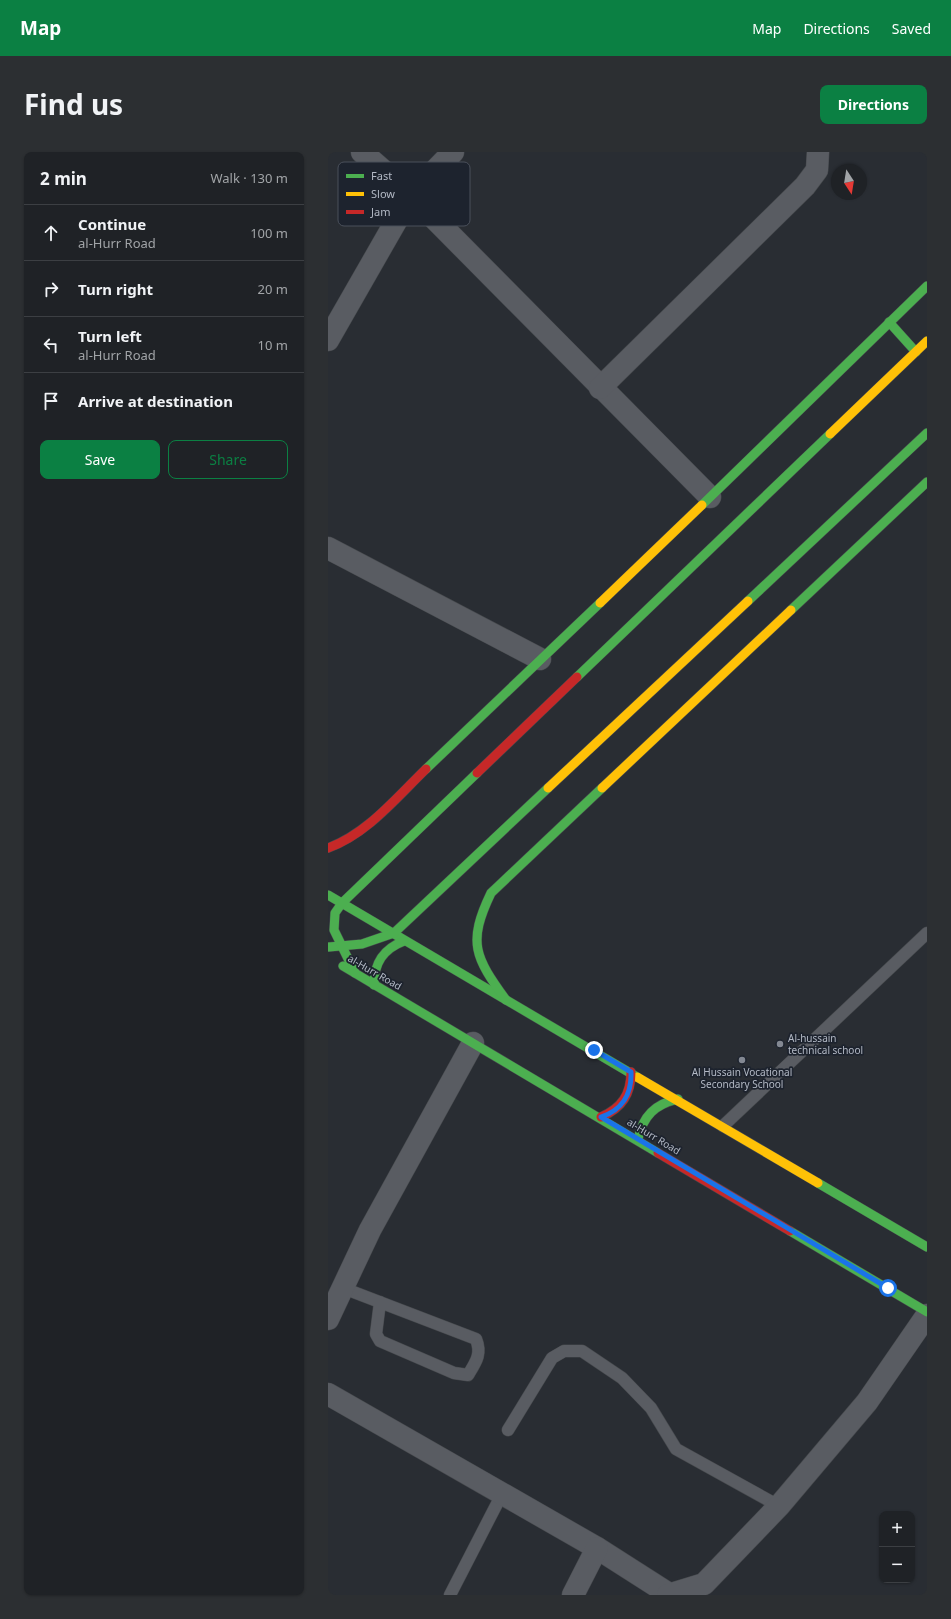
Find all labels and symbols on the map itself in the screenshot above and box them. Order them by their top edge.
legend [338,162,470,226]
north arrow [831,164,867,200]
text: Fast [371,168,392,183]
text: Slow [371,186,395,201]
text: Jam [370,204,390,219]
street label: al-Hurr Road [346,951,404,993]
place label: Al-hussain technical school [788,1031,863,1057]
marker: Al-hussain technical school [775,1039,785,1049]
route end [585,1041,603,1059]
marker: Al Hussain Vocational Secondary School [737,1055,747,1065]
place label: Al Hussain Vocational Secondary School [692,1065,792,1091]
street label: al-Hurr Road [625,1115,683,1157]
route start [879,1279,897,1297]

